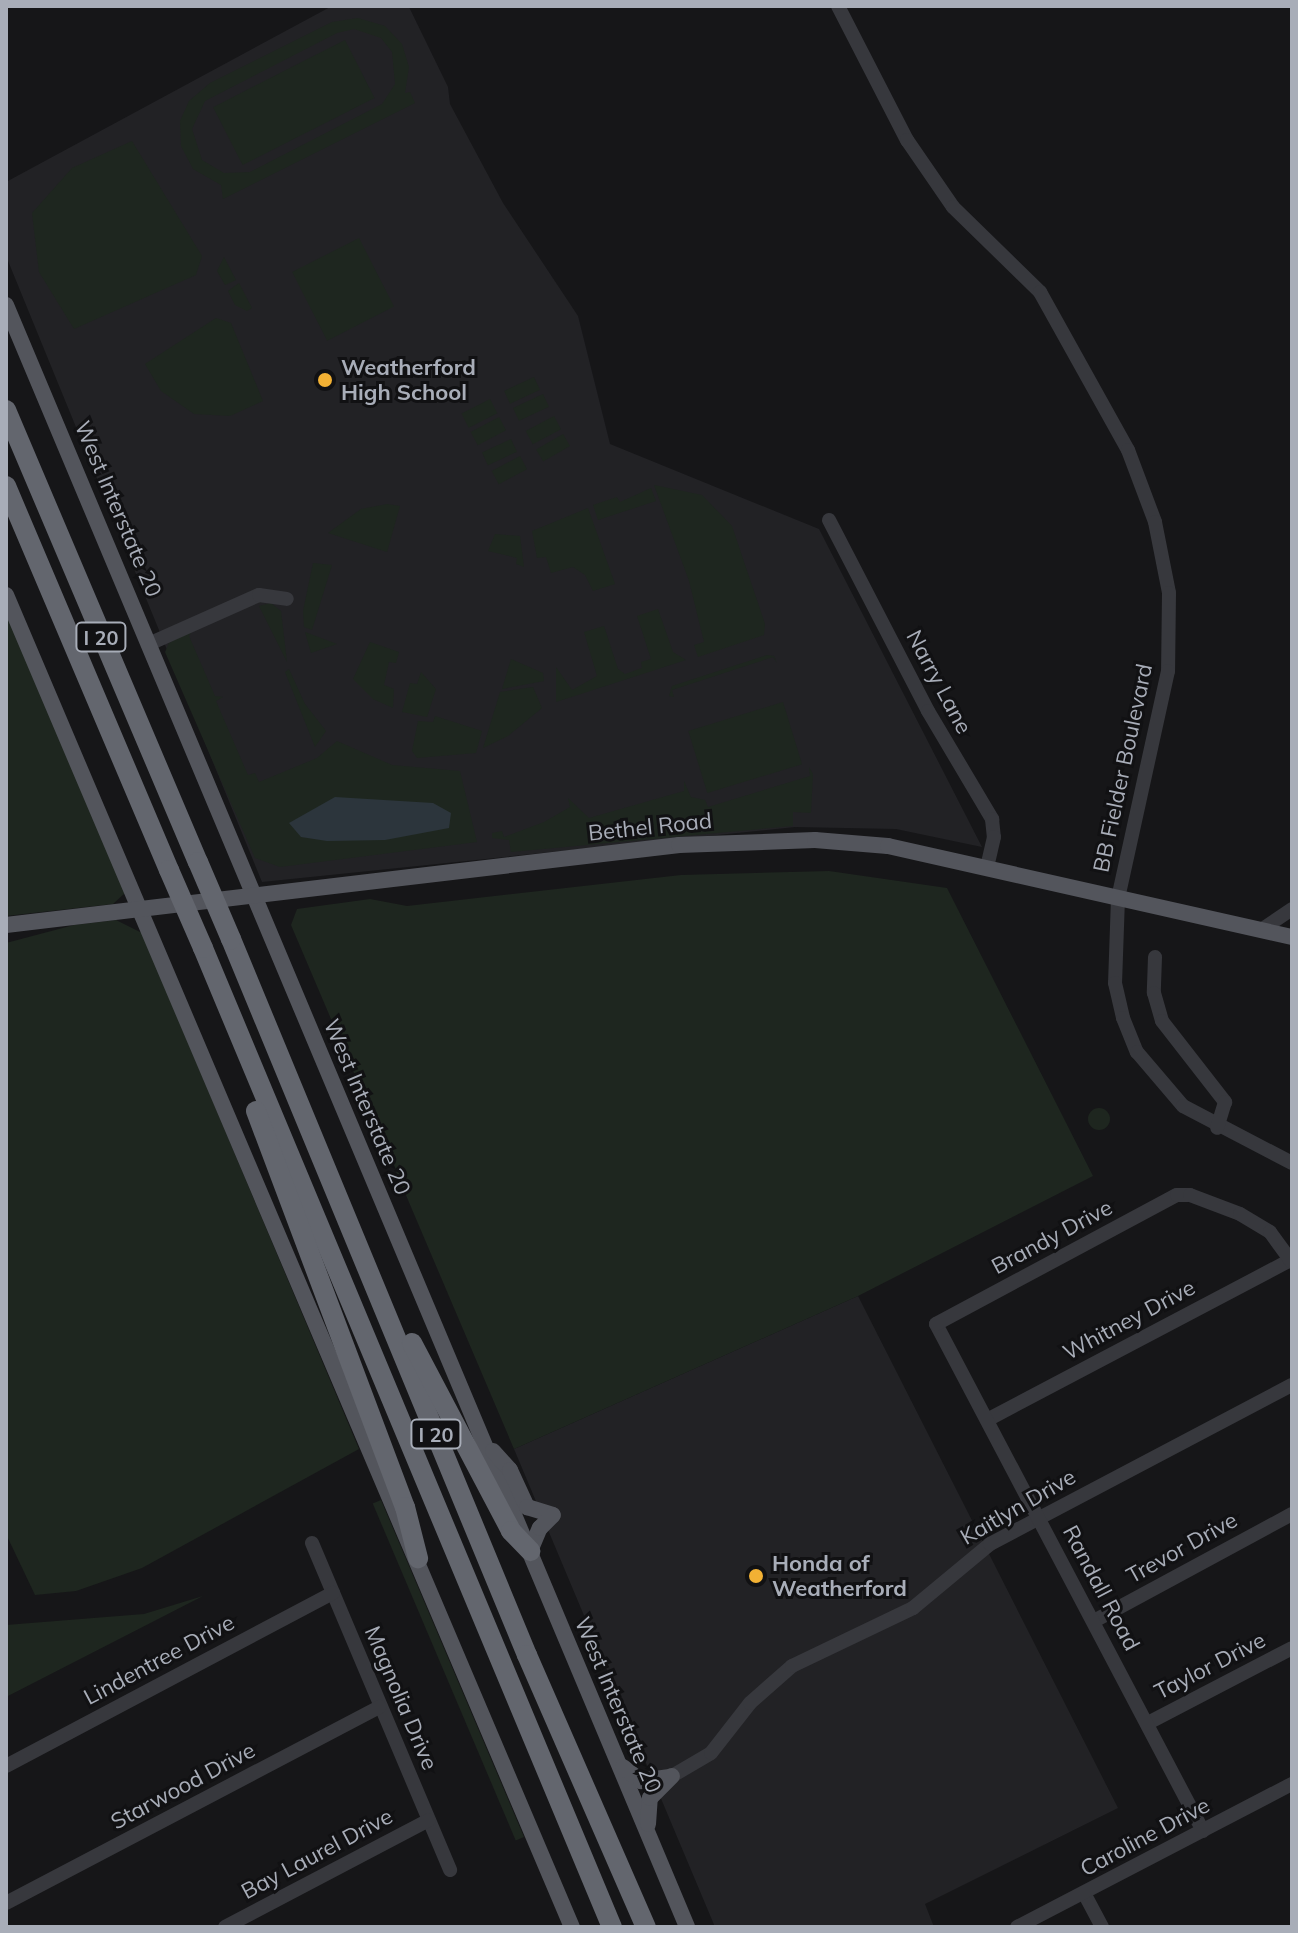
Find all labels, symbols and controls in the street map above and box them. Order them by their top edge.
place label: Weatherford High School [341,354,476,406]
marker: Weatherford High School [316,371,334,389]
street label: West Interstate 20 [69,417,167,601]
road number: I 20 [75,621,127,653]
street label: Narry Lane [901,626,977,738]
street label: BB Fielder Boulevard [1088,661,1158,875]
street label: Bethel Road [587,807,713,847]
street label: West Interstate 20 [318,1015,416,1199]
street label: Brandy Drive [987,1194,1117,1280]
street label: Whitney Drive [1059,1274,1199,1366]
road number: I 20 [410,1418,462,1450]
street label: Kaitlyn Drive [956,1463,1080,1551]
street label: Trevor Drive [1122,1507,1242,1589]
street label: Randall Road [1057,1521,1145,1655]
place label: Honda of Weatherford [772,1550,907,1602]
marker: Honda of Weatherford [747,1567,765,1585]
street label: Lindentree Drive [79,1609,239,1711]
street label: West Interstate 20 [569,1613,667,1797]
street label: Magnolia Drive [359,1622,443,1774]
street label: Taylor Drive [1150,1627,1270,1705]
street label: Starwood Drive [106,1737,260,1835]
street label: Caroline Drive [1076,1792,1214,1882]
street label: Bay Laurel Drive [237,1803,397,1905]

